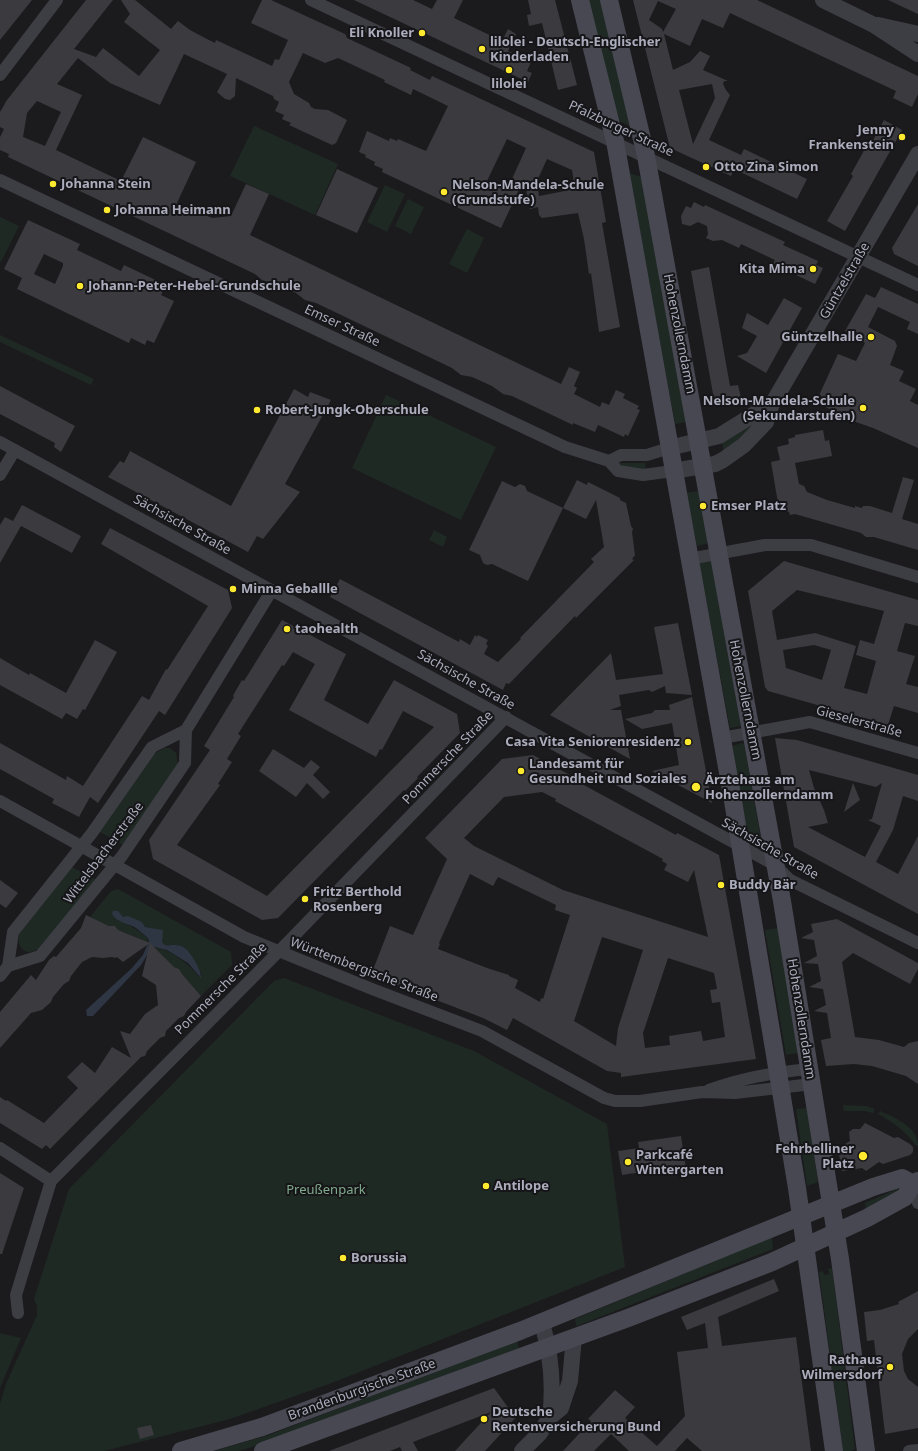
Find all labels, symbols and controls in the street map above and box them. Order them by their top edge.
place label: Eli Knoller [349,25,414,41]
marker: Eli Knoller [417,28,427,38]
place label: lilolei - Deutsch-Englischer Kinderladen [490,34,660,65]
marker: lilolei - Deutsch-Englischer Kinderladen [477,44,487,54]
marker: lilolei [504,65,514,75]
place label: lilolei [491,76,527,92]
street label: Pfalzburger Straße [566,98,676,160]
place label: Jenny Frankenstein [809,122,894,153]
marker: Jenny Frankenstein [897,132,907,142]
place label: Otto Zina Simon [714,159,818,175]
marker: Otto Zina Simon [701,162,711,172]
place label: Johanna Stein [61,176,151,192]
place label: Nelson-Mandela-Schule (Grundstufe) [452,177,604,208]
marker: Johanna Stein [48,179,58,189]
marker: Nelson-Mandela-Schule (Grundstufe) [439,187,449,197]
place label: Johanna Heimann [115,202,231,218]
marker: Johanna Heimann [102,205,112,215]
street label: Güntzelstraße [817,240,873,322]
place label: Kita Mima [739,261,805,277]
marker: Kita Mima [808,264,818,274]
street label: Hohenzollerndamm [660,273,698,395]
place label: Johann-Peter-Hebel-Grundschule [88,278,301,294]
marker: Johann-Peter-Hebel-Grundschule [75,281,85,291]
street label: Emser Straße [302,302,382,350]
place label: Güntzelhalle [781,329,863,345]
marker: Güntzelhalle [866,332,876,342]
place label: Nelson-Mandela-Schule (Sekundarstufen) [703,393,855,424]
place label: Robert-Jungk-Oberschule [265,402,429,418]
marker: Nelson-Mandela-Schule (Sekundarstufen) [858,403,868,413]
marker: Robert-Jungk-Oberschule [252,405,262,415]
street label: Sächsische Straße [130,492,234,558]
place label: Emser Platz [711,498,786,514]
marker: Emser Platz [698,501,708,511]
place label: Minna Geballle [241,581,338,597]
marker: Minna Geballle [228,584,238,594]
place label: taohealth [295,621,359,637]
marker: taohealth [282,624,292,634]
street label: Hohenzollerndamm [726,639,764,761]
street label: Sächsische Straße [414,647,518,713]
street label: Gieselerstraße [814,703,904,741]
street label: Pommersche Straße [399,708,497,808]
place label: Casa Vita Seniorenresidenz [505,734,680,750]
marker: Casa Vita Seniorenresidenz [683,737,693,747]
place label: Landesamt für Gesundheit und Soziales [529,756,687,787]
marker: Landesamt für Gesundheit und Soziales [516,766,526,776]
place label: Ärztehaus am Hohenzollerndamm [705,772,833,803]
marker: Ärztehaus am Hohenzollerndamm [690,781,702,793]
street label: Wittelsbacherstraße [61,799,147,907]
street label: Sächsische Straße [719,815,821,883]
place label: Buddy Bär [729,877,796,893]
marker: Buddy Bär [716,880,726,890]
place label: Fritz Berthold Rosenberg [313,884,402,915]
marker: Fritz Berthold Rosenberg [300,894,310,904]
street label: Württembergische Straße [288,935,440,1005]
street label: Pommersche Straße [172,940,270,1038]
street label: Hohenzollerndamm [784,958,818,1080]
place label: Fehrbelliner Platz [775,1141,854,1172]
place label: Parkcafé Wintergarten [636,1147,724,1178]
marker: Fehrbelliner Platz [857,1150,869,1162]
marker: Parkcafé Wintergarten [623,1157,633,1167]
place label: Antilope [494,1178,549,1194]
marker: Antilope [481,1181,491,1191]
park label: Preußenpark [286,1182,366,1198]
place label: Borussia [351,1250,407,1266]
marker: Borussia [338,1253,348,1263]
place label: Rathaus Wilmersdorf [802,1352,882,1383]
street label: Brandenburgische Straße [286,1356,438,1424]
marker: Rathaus Wilmersdorf [885,1362,895,1372]
place label: Deutsche Rentenversicherung Bund [492,1404,661,1435]
marker: Deutsche Rentenversicherung Bund [479,1414,489,1424]

